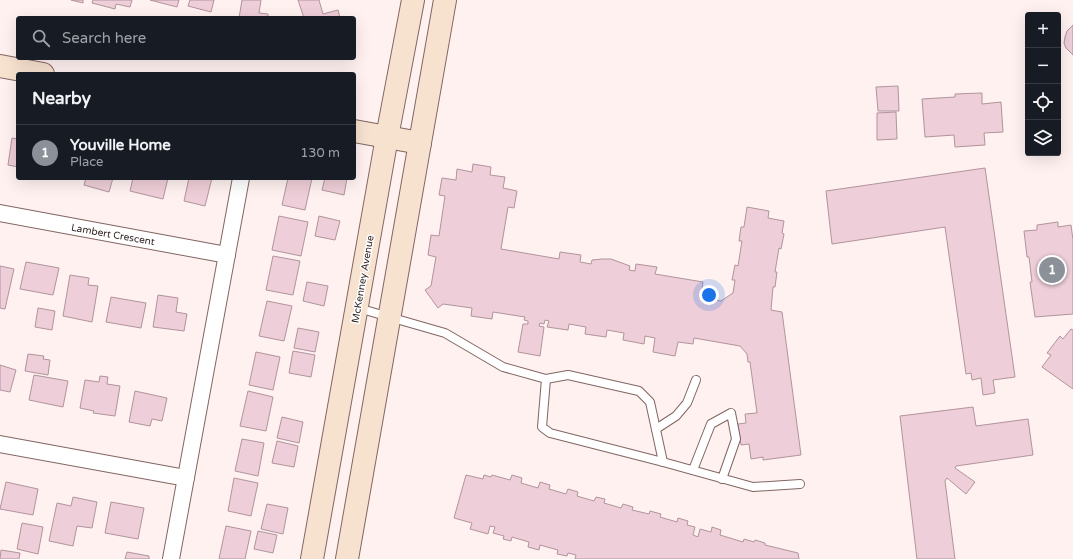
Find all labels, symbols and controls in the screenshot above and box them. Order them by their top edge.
map controls [1025,12,1061,156]
button: + [1025,12,1061,48]
search box [16,16,356,60]
icon: search [30,27,52,49]
text: Search here [62,29,146,47]
button: − [1025,48,1061,84]
button: locate [1025,84,1061,120]
text: Nearby [32,88,91,109]
button: layers [1025,120,1061,156]
text: Youville Home [70,136,171,154]
text: 1 [41,145,49,161]
text: 130 m [300,145,340,161]
text: Place [70,154,103,170]
street label: Lambert Crescent [70,222,156,248]
street label: McKenney Avenue [349,234,377,324]
pin: 1 [1039,255,1065,285]
your location [699,285,719,305]

